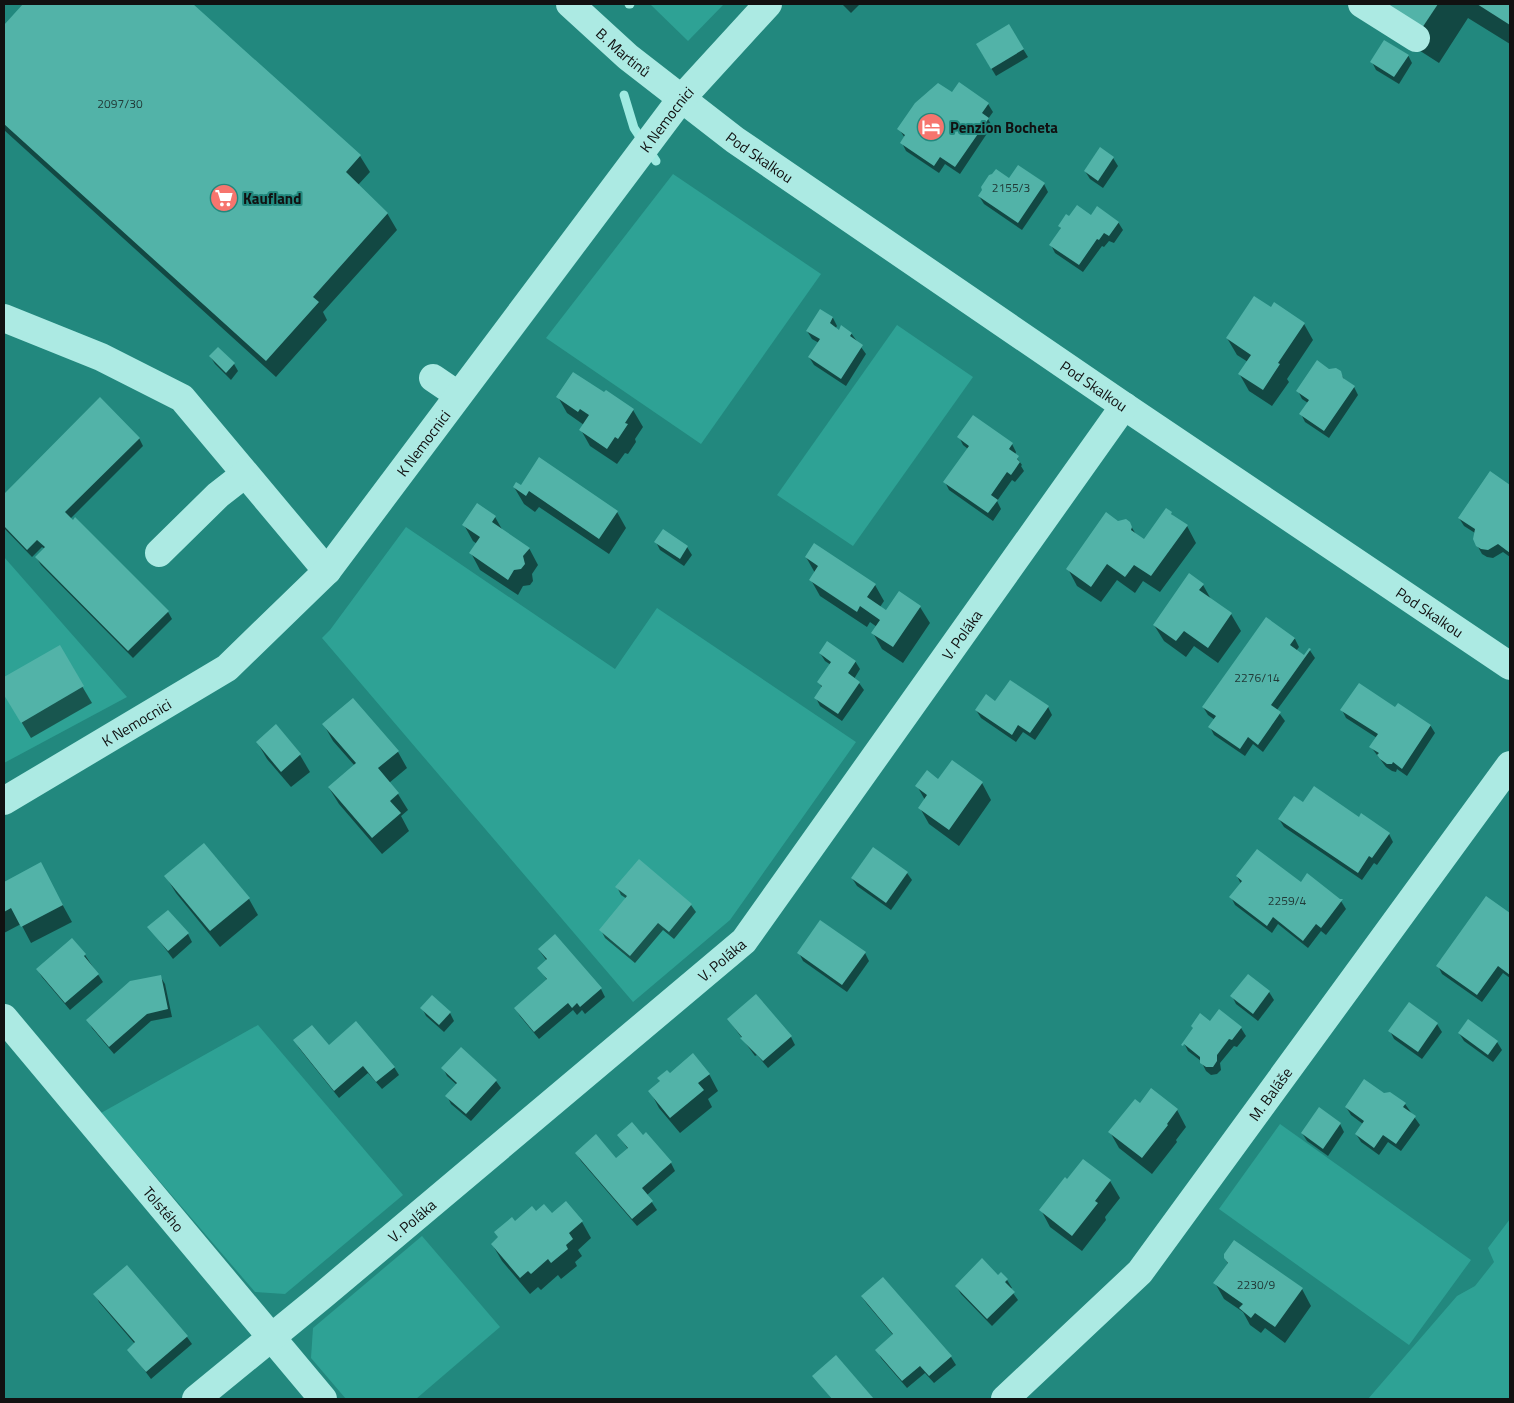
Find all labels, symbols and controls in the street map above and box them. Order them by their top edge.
street label: B. Martinů [591,22,656,82]
street label: K Nemocnici [634,81,699,157]
house number: 2097/30 [97,94,143,113]
hotel icon: Penzion Bocheta [916,112,946,142]
place label: Penzion Bocheta [950,116,1058,139]
street label: Pod Skalkou [721,126,798,188]
house number: 2155/3 [992,178,1030,197]
supermarket icon: Kaufland [209,183,239,213]
place label: Kaufland [243,187,301,210]
street label: Pod Skalkou [1056,354,1132,417]
street label: K Nemocnici [391,405,456,481]
street label: Pod Skalkou [1391,581,1468,643]
street label: V. Poláka [936,604,988,664]
house number: 2276/14 [1234,668,1280,687]
street label: K Nemocnici [97,692,176,752]
house number: 2259/4 [1268,891,1307,910]
street label: V. Poláka [692,932,751,987]
street label: M. Baláše [1243,1062,1297,1125]
street label: Tolstého [138,1181,190,1237]
street label: V. Poláka [383,1193,441,1248]
house number: 2230/9 [1237,1275,1276,1294]

